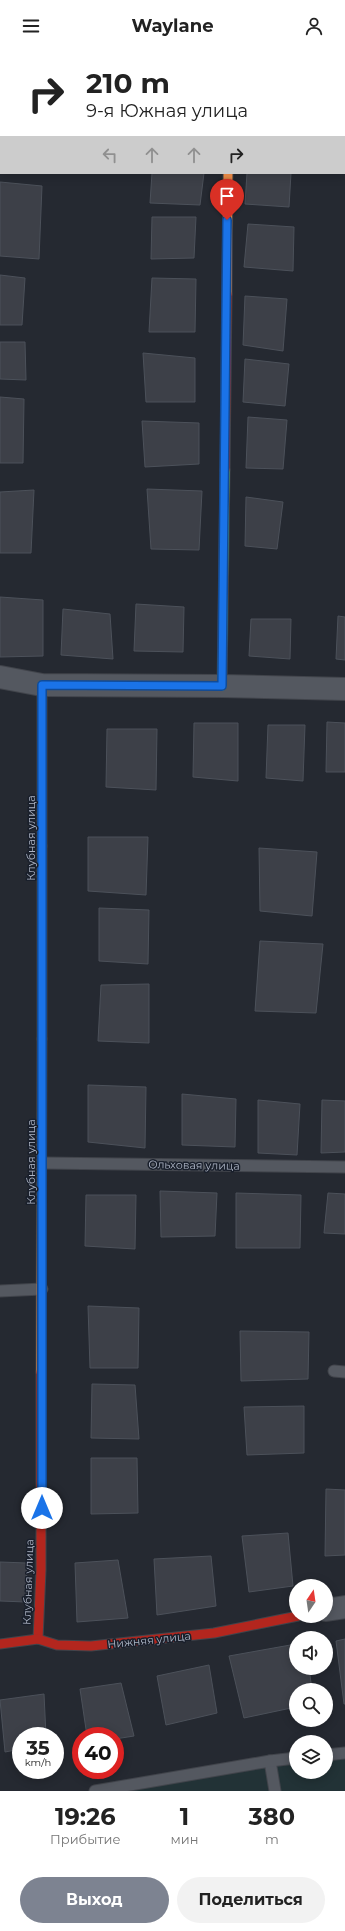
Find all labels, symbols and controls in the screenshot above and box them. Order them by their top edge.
icon: menu [20,15,42,37]
text: Waylane [131,15,214,37]
icon: person [303,15,325,37]
text: 210 m [86,66,170,100]
icon: right [20,68,72,120]
text: 9-я Южная улица [86,100,248,122]
icon: left [99,144,121,166]
icon: ahead [141,144,163,166]
icon: ahead [183,144,205,166]
icon: right [225,144,247,166]
pin [210,179,244,220]
icon: arrive [216,185,238,207]
street label: Клубная улица [24,795,38,881]
street label: Клубная улица [24,1119,38,1205]
street label: Ольховая улица [148,1157,240,1173]
position arrow [21,1487,63,1529]
street label: Клубная улица [20,1539,36,1625]
north arrow [289,1579,333,1623]
map controls [289,1579,333,1779]
street label: Нижняя улица [107,1629,191,1651]
button: sound [289,1631,333,1675]
button: search [289,1683,333,1727]
speed limit sign: 40 [72,1727,124,1779]
button: layers [289,1735,333,1779]
text: 35 [26,1736,50,1760]
text: km/h [25,1756,51,1769]
text: 19:26 [55,1802,116,1831]
text: 1 [180,1802,189,1831]
text: 380 [249,1802,295,1831]
text: Прибытие [50,1831,121,1847]
text: мин [171,1831,199,1847]
text: m [265,1831,279,1847]
button: Выход [20,1877,169,1923]
button: Поделиться [177,1877,325,1923]

